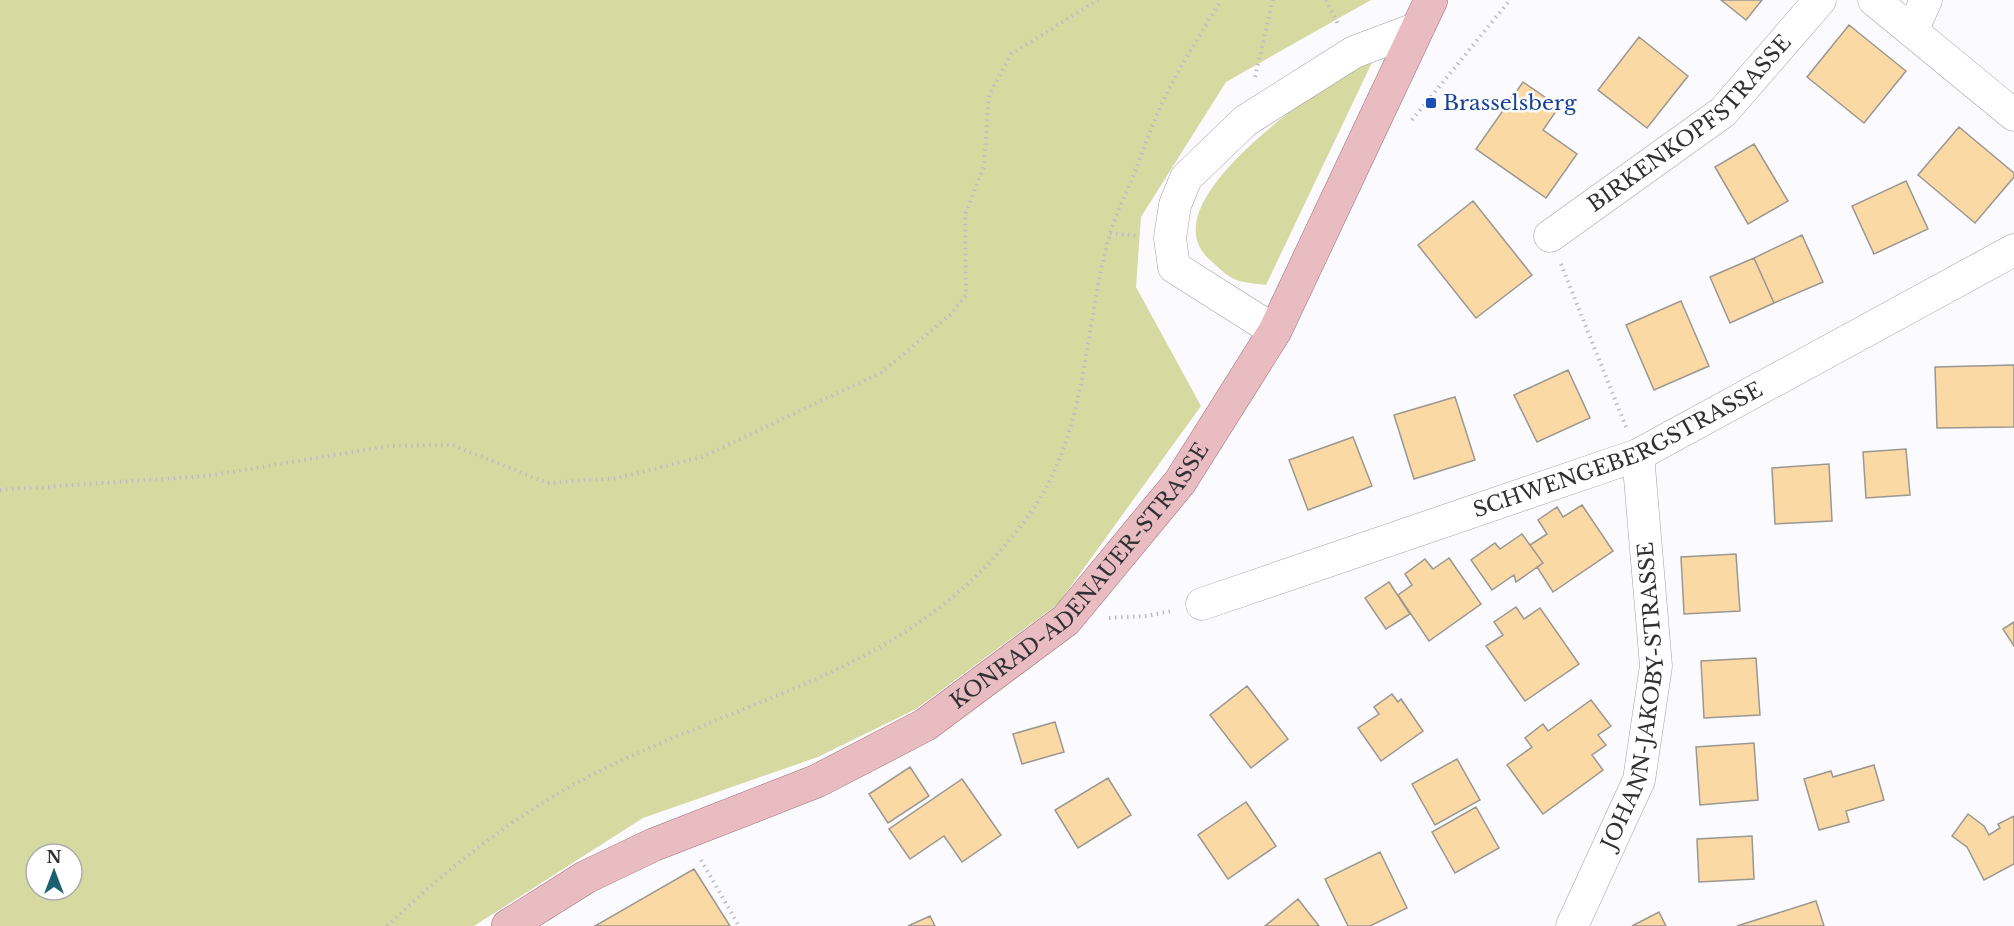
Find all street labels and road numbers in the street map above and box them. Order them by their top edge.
street label: BIRKENKOPFSTRASSE [1583,30,1797,218]
street label: SCHWENGEBERGSTRASSE [1470,377,1767,523]
street label: KONRAD-ADENAUER-STRASSE [945,438,1214,714]
street label: JOHANN-JAKOBY-STRASSE [1595,541,1669,856]

